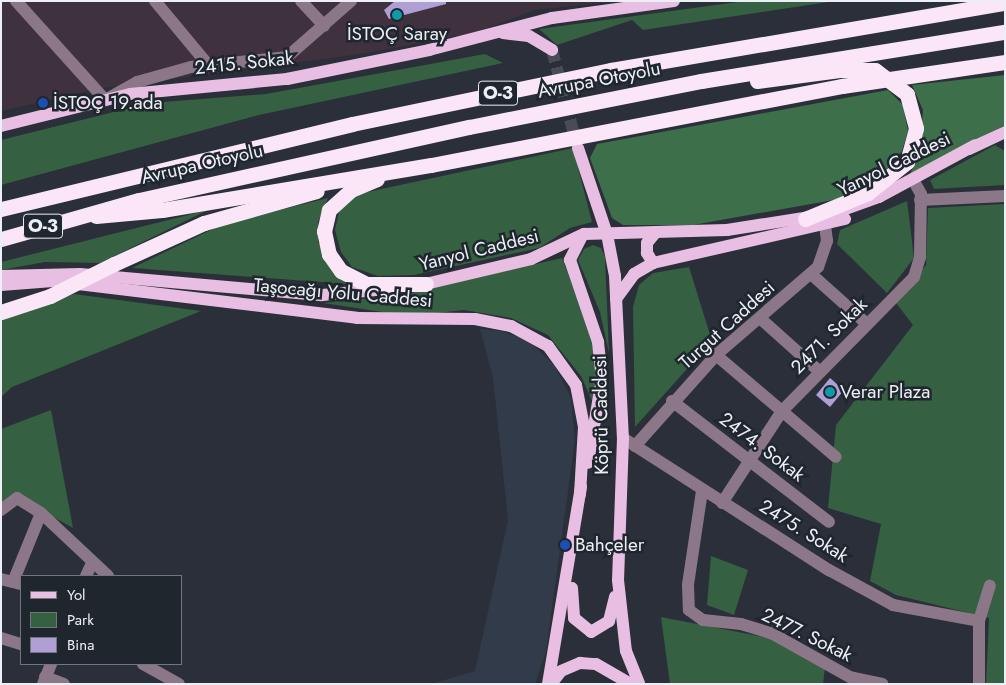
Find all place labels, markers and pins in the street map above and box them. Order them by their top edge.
marker: İSTOÇ Saray [391,9,403,21]
place label: İSTOÇ Saray [347,23,447,45]
place label: İSTOÇ 19.ada [53,92,163,114]
marker: İSTOÇ 19.ada [37,97,49,109]
place label: Verar Plaza [840,381,930,403]
marker: Verar Plaza [824,386,836,398]
place label: Bahçeler [575,534,644,556]
marker: Bahçeler [559,539,571,551]

